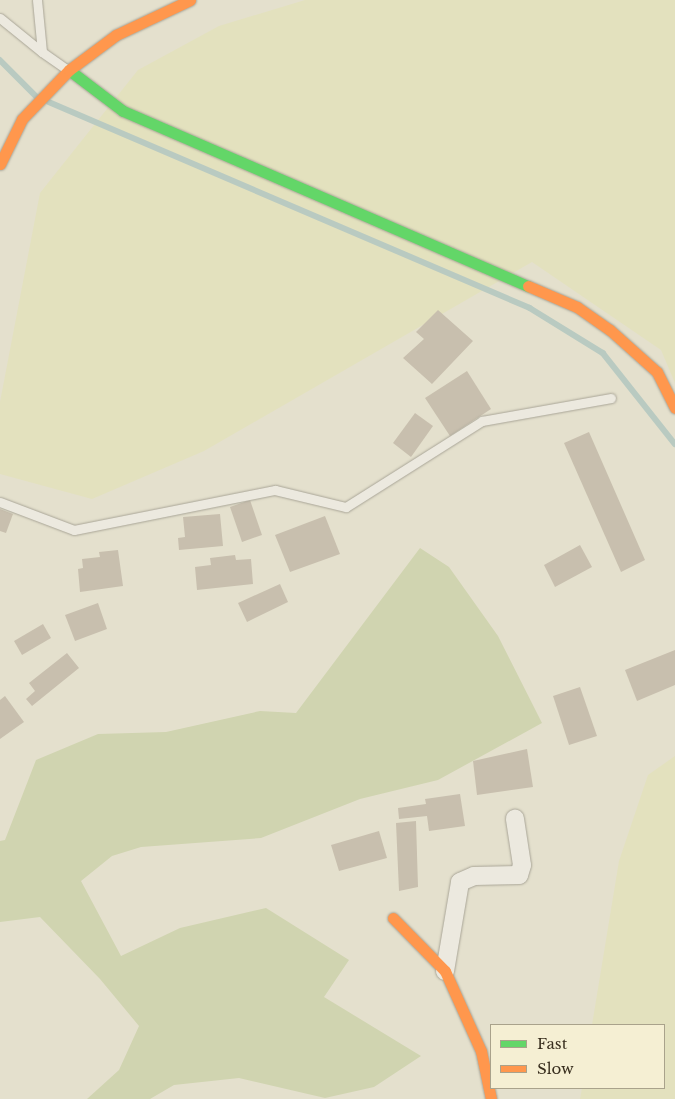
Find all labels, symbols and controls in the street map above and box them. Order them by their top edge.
legend [490,1024,665,1089]
text: Fast [537,1034,567,1053]
text: Slow [537,1059,574,1078]

